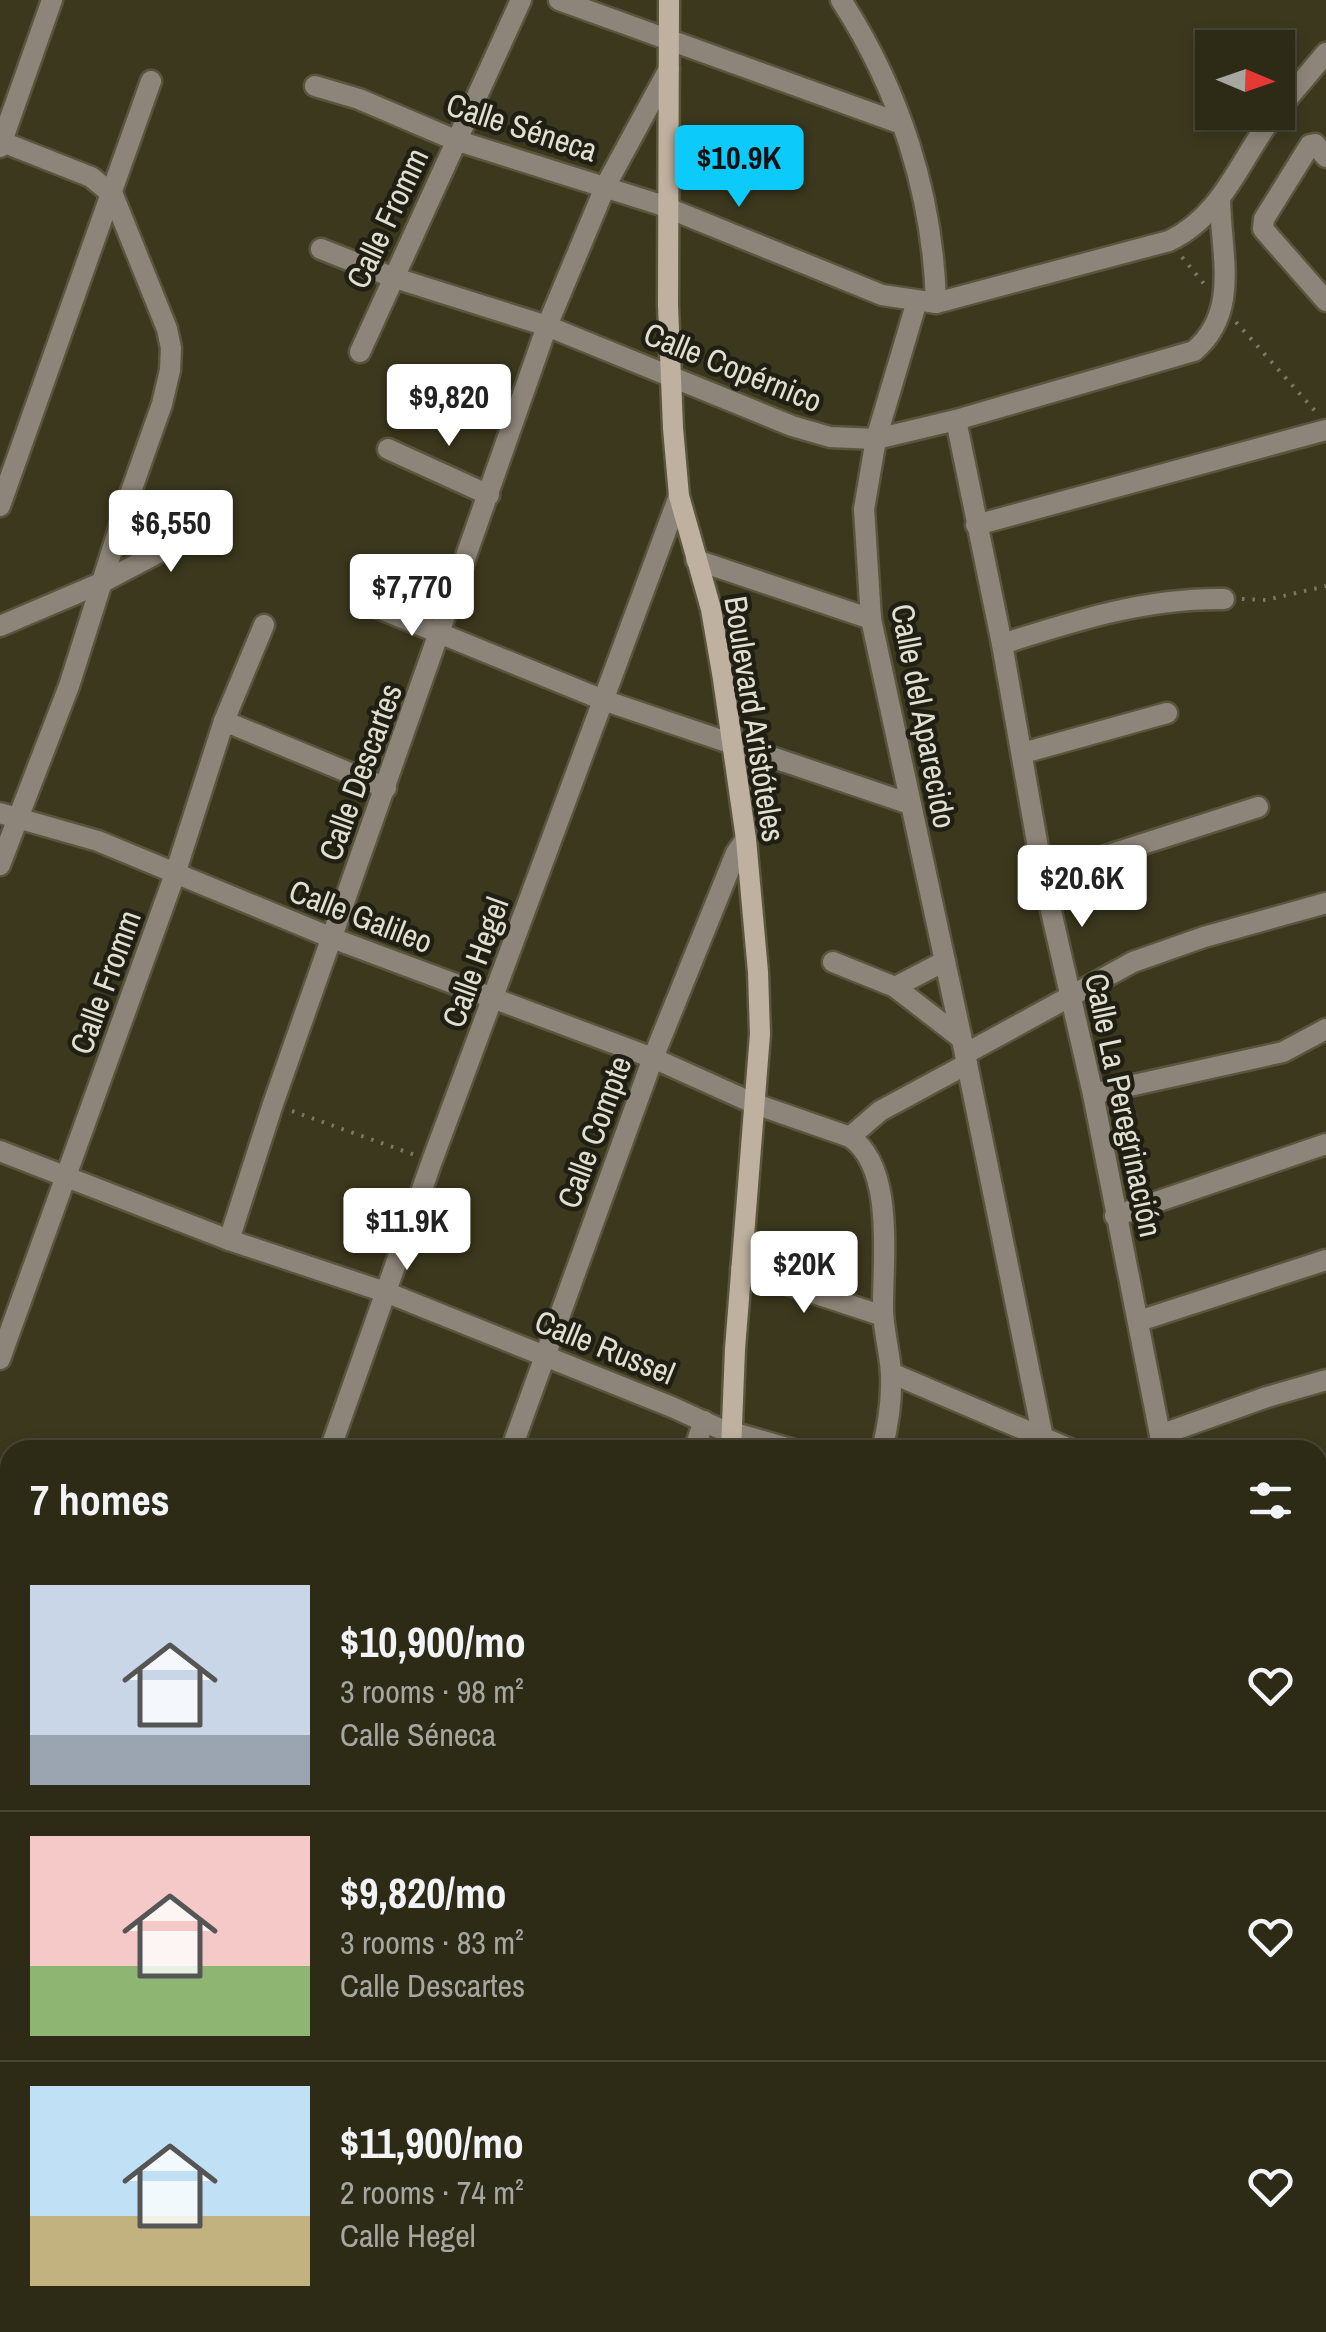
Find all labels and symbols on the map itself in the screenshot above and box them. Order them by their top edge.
north arrow [1195,30,1295,130]
street label: Calle Séneca [441,82,603,172]
pin: $10.9K [658,125,820,210]
street label: Calle Fromm [336,141,438,295]
street label: Calle Copérnico [638,312,828,422]
pin: $9,820 [368,364,530,449]
pin: $6,550 [90,490,252,575]
pin: $7,770 [331,554,493,639]
street label: Boulevard Aristóteles [714,593,796,845]
street label: Calle del Aparecido [881,600,967,832]
street label: Calle Descartes [308,678,412,866]
pin: $20.6K [1001,845,1163,930]
street label: Calle Galileo [283,869,439,963]
street label: Calle Hegel [432,891,518,1033]
street label: Calle Fromm [59,904,151,1060]
street label: Calle La Peregrinación [1075,969,1173,1241]
street label: Calle Compte [547,1050,641,1214]
pin: $11.9K [326,1188,488,1273]
pin: $20K [745,1231,863,1316]
street label: Calle Russel [529,1299,681,1395]

